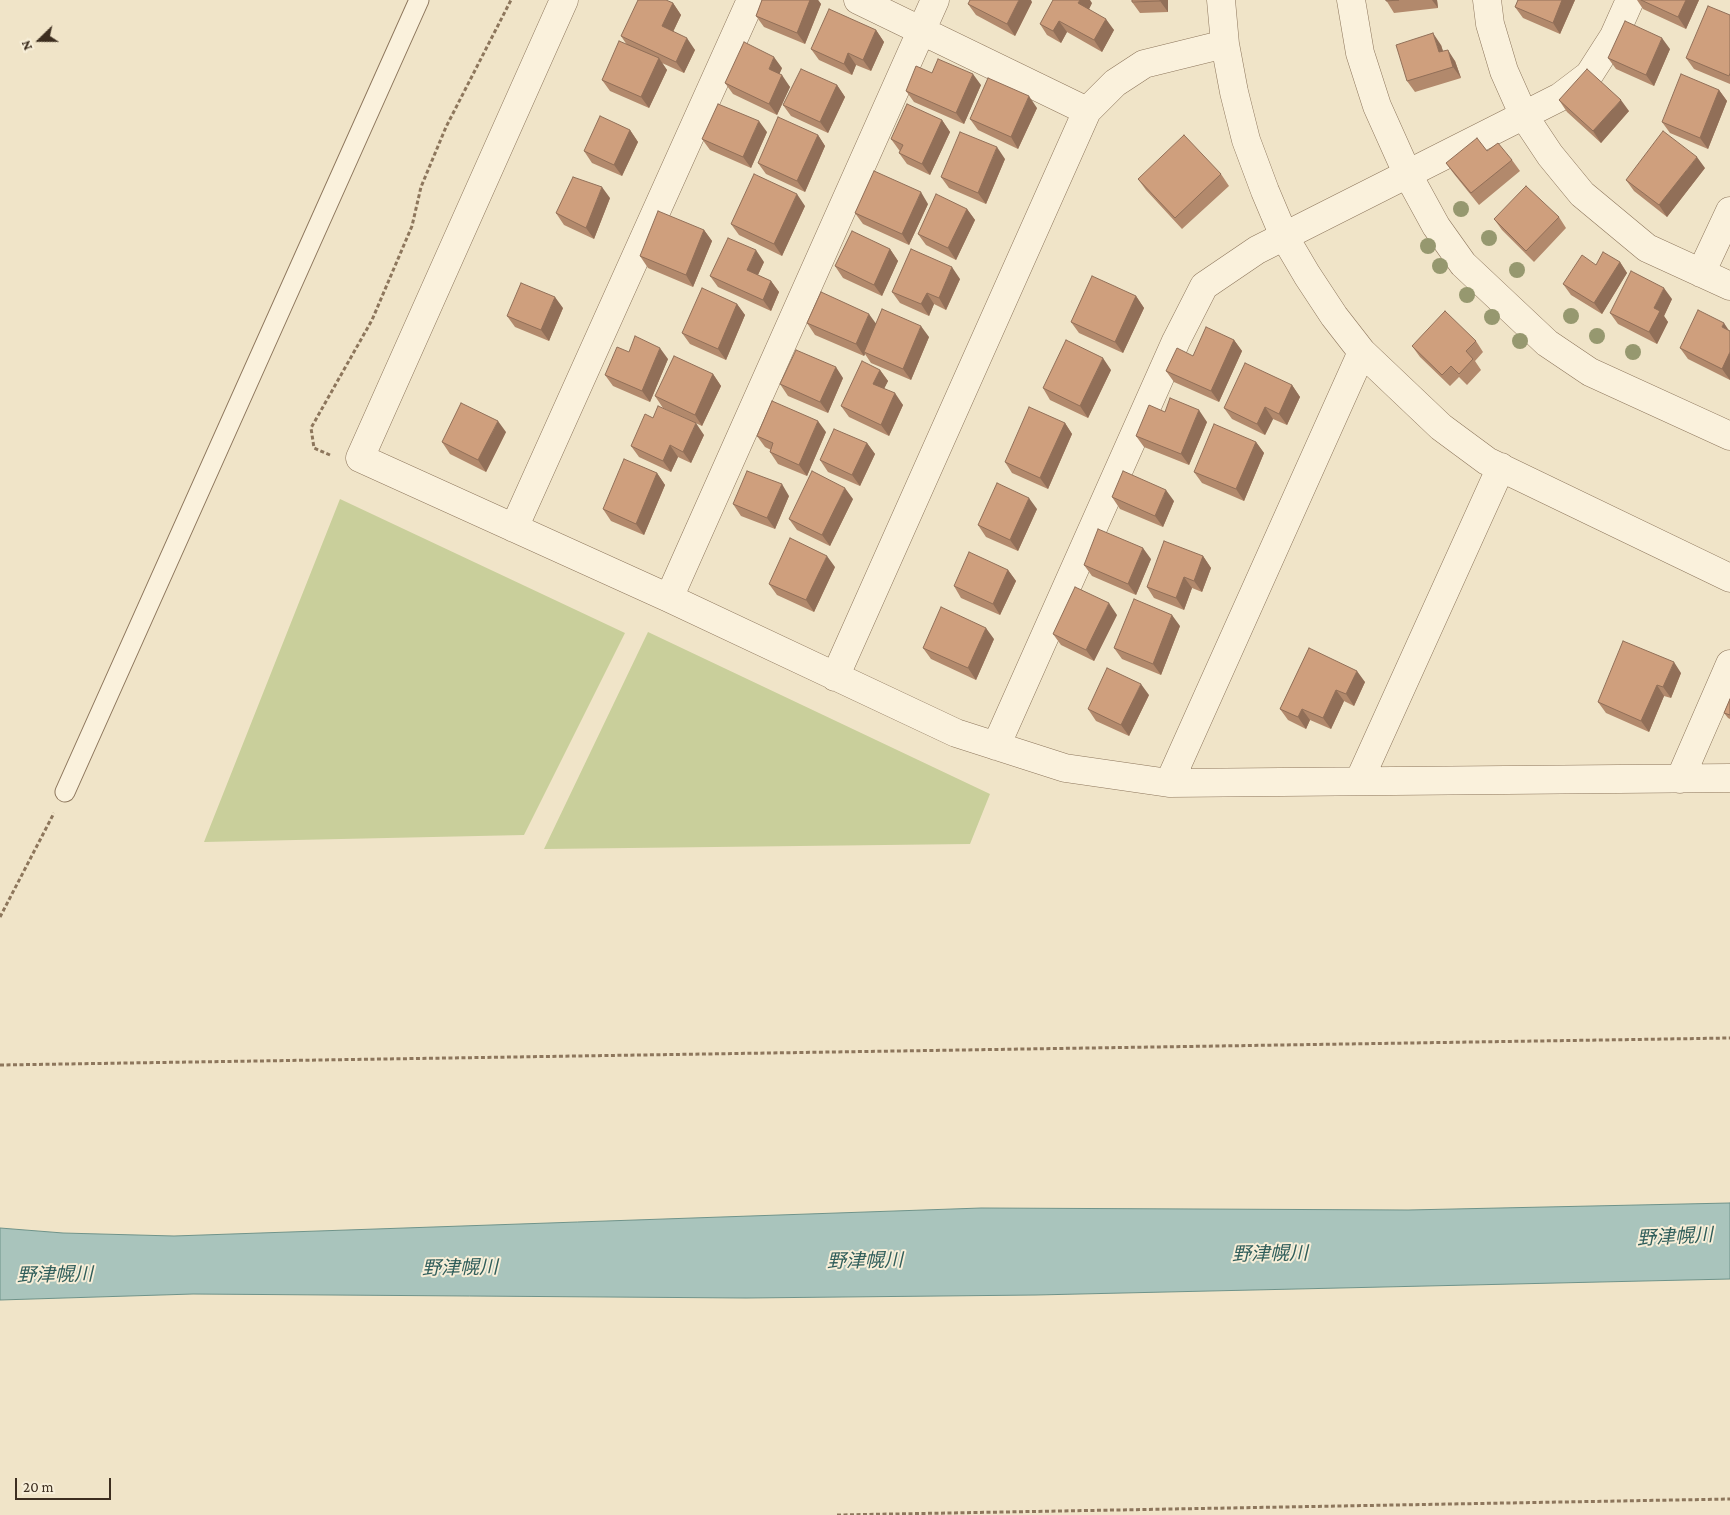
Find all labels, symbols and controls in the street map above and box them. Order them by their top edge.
north arrow [15,15,65,65]
text: N [17,38,35,53]
water label: 野津幌川 [1636,1224,1714,1250]
water label: 野津幌川 [1232,1242,1308,1266]
water label: 野津幌川 [827,1249,903,1273]
water label: 野津幌川 [422,1256,498,1280]
water label: 野津幌川 [17,1263,93,1287]
scale bar [18,1468,114,1500]
text: 20 m [23,1479,54,1495]

